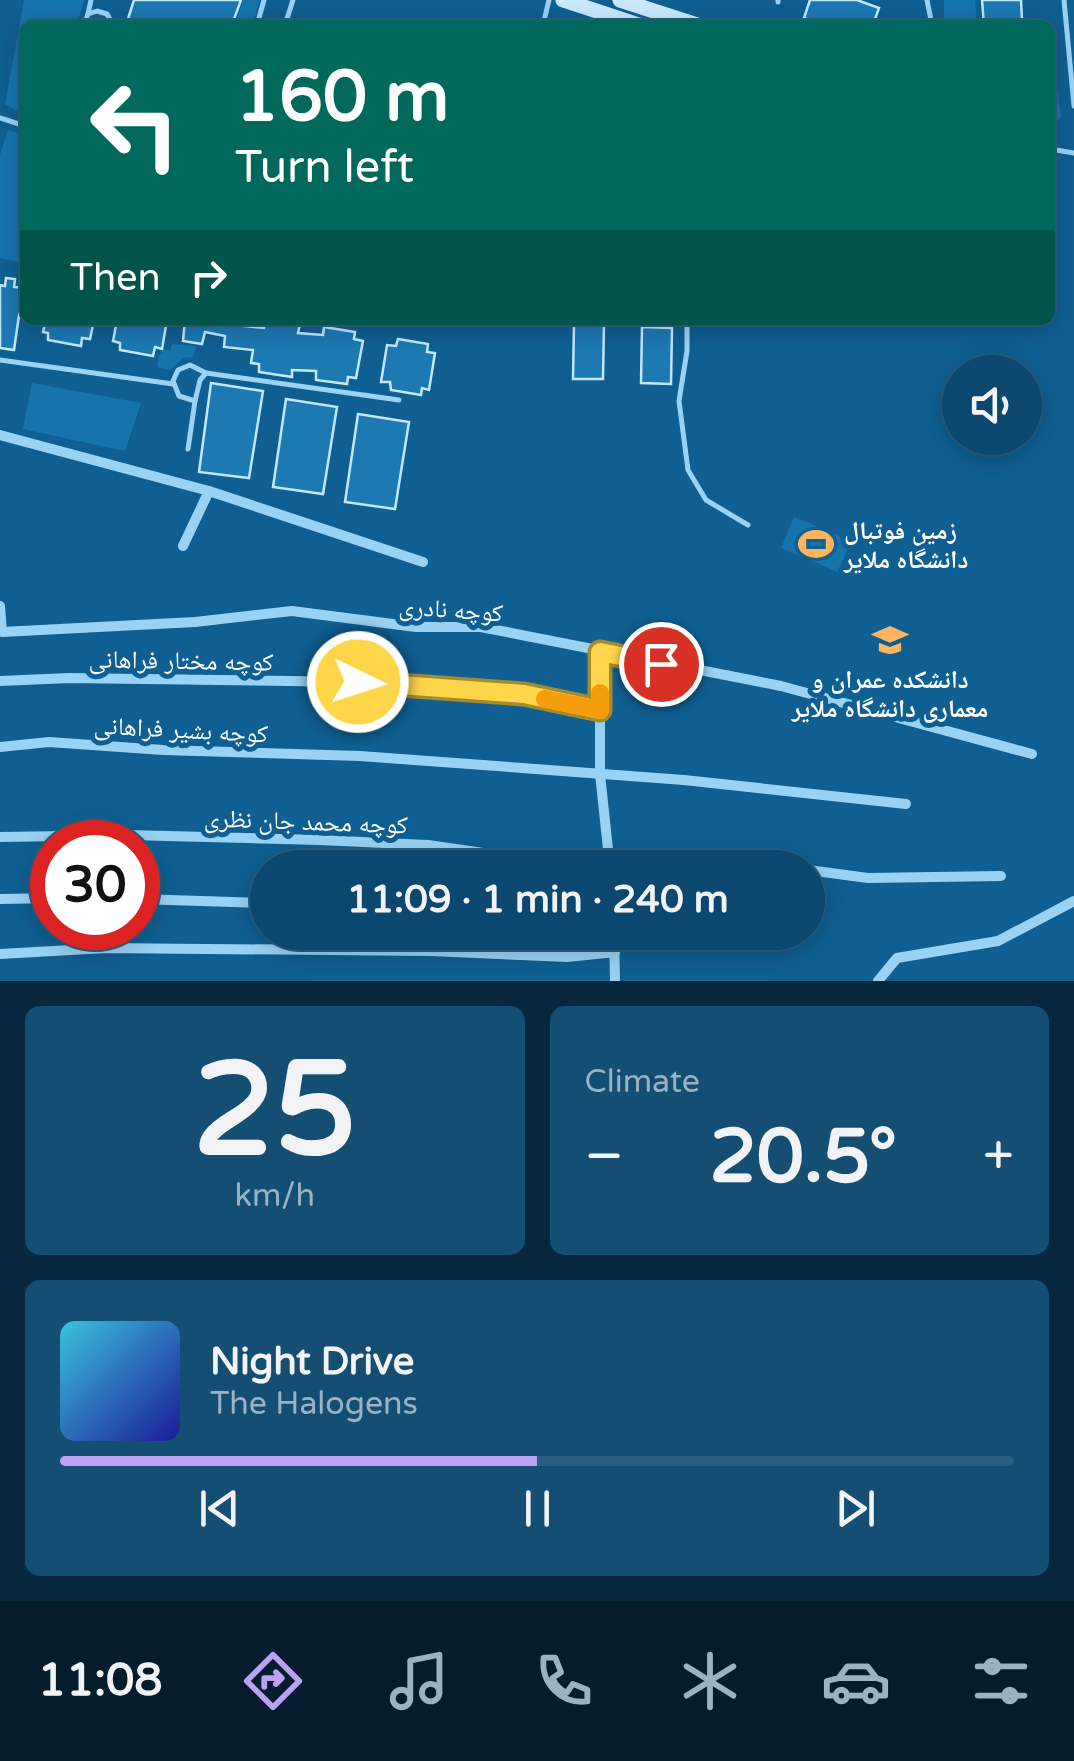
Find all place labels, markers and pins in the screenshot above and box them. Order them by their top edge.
place label: زمین فوتبال دانشگاه ملایر [843,516,968,575]
sports icon: زمین فوتبال دانشگاه ملایر [797,525,835,563]
school or university icon: دانشکده عمران و معماری دانشگاه ملایر [871,621,909,659]
pin [619,622,704,707]
place label: دانشکده عمران و معماری دانشگاه ملایر [791,665,988,724]

